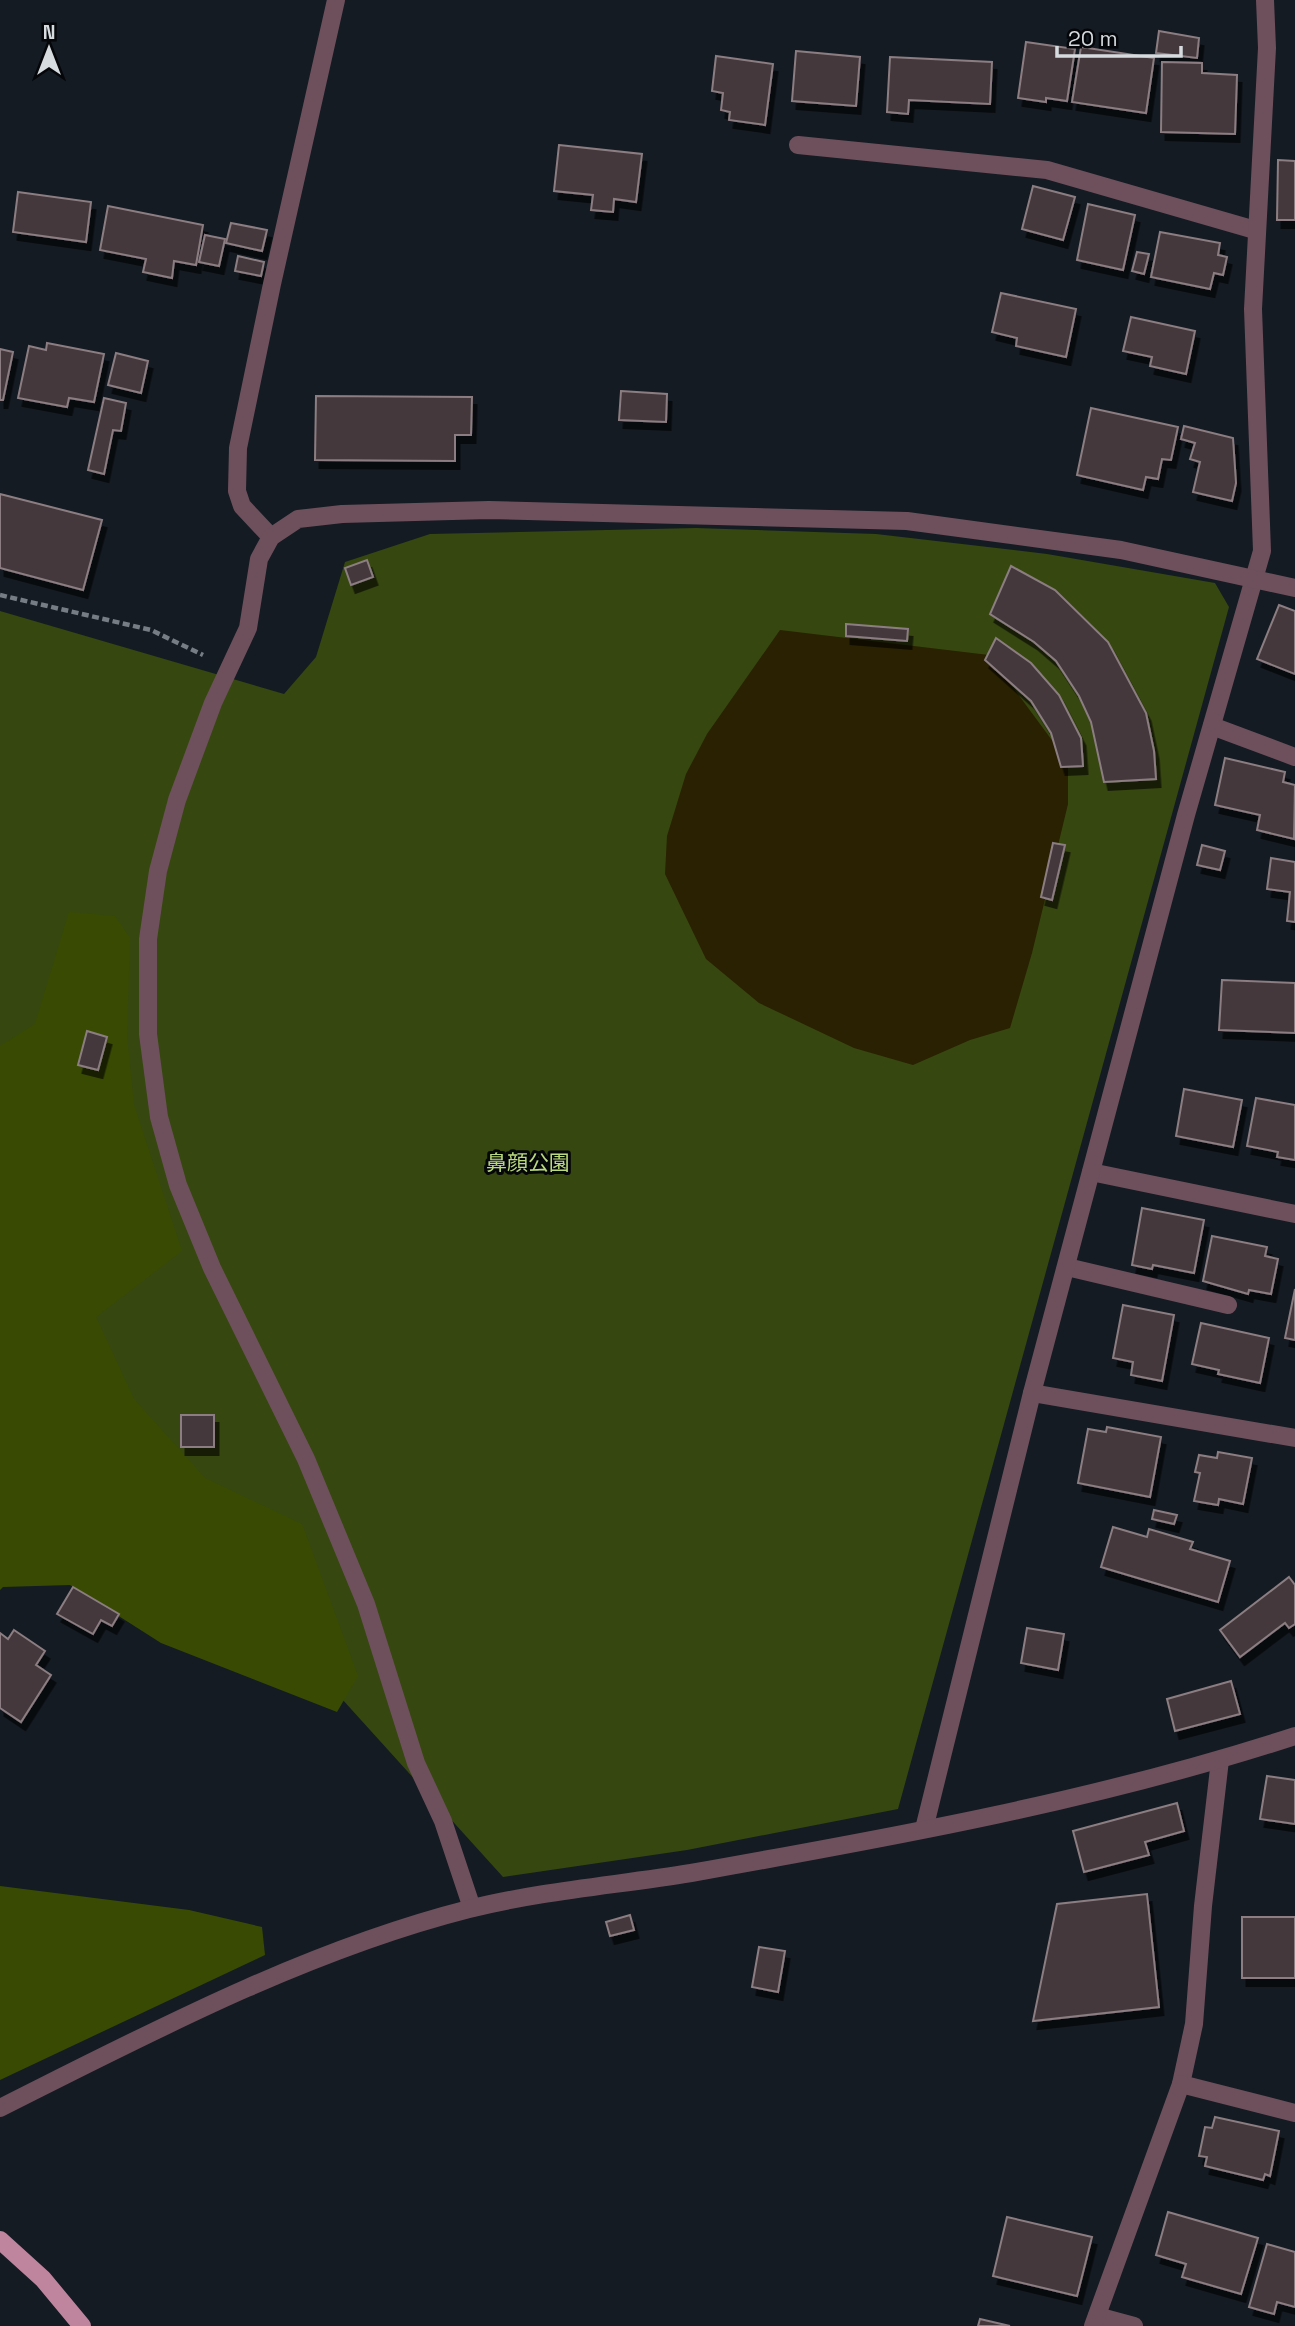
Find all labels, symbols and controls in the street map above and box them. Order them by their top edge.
north arrow [14,14,84,84]
scale bar [1057,14,1181,58]
text: N [43,20,55,45]
text: 20 m [1068,25,1118,52]
park label: 鼻顔公園 [486,1149,570,1176]

